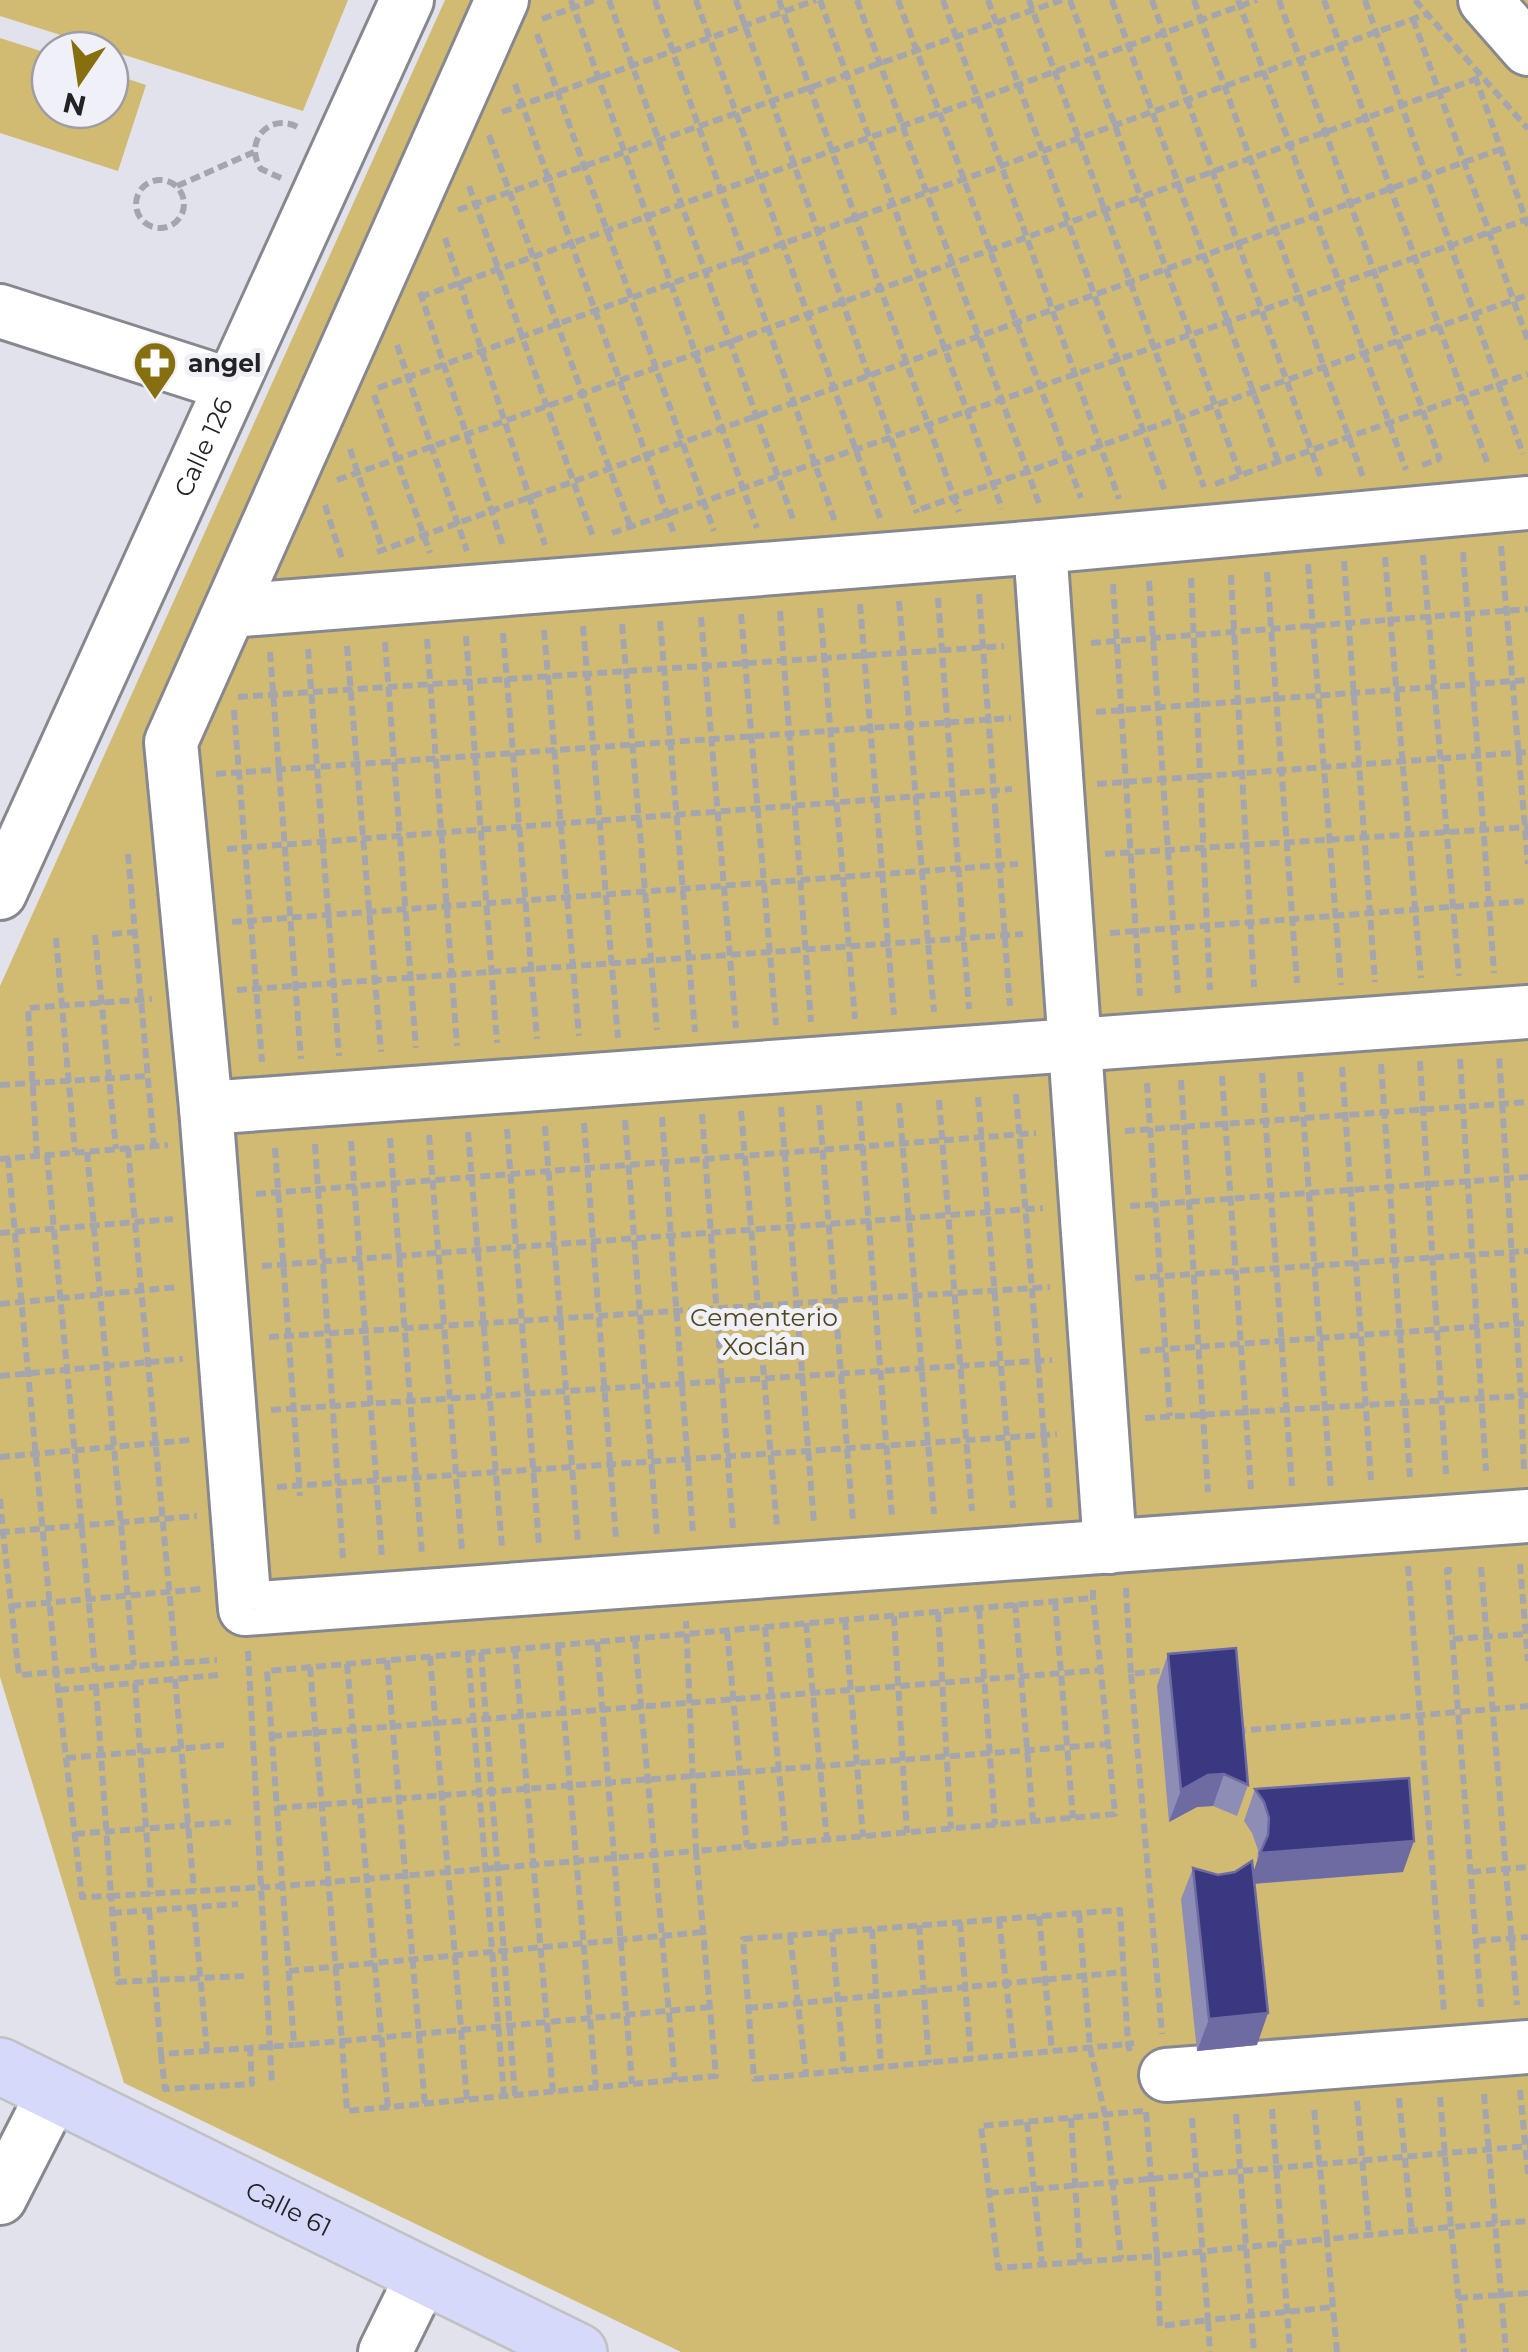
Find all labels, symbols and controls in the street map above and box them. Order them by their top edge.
north arrow [30,30,130,130]
text: N [60,85,89,123]
pharmacy icon: angel [132,340,178,401]
place label: angel [188,348,262,378]
street label: Calle 126 [168,393,239,502]
park label: Cementerio Xoclán [690,1302,838,1361]
street label: Calle 61 [241,2175,336,2242]

